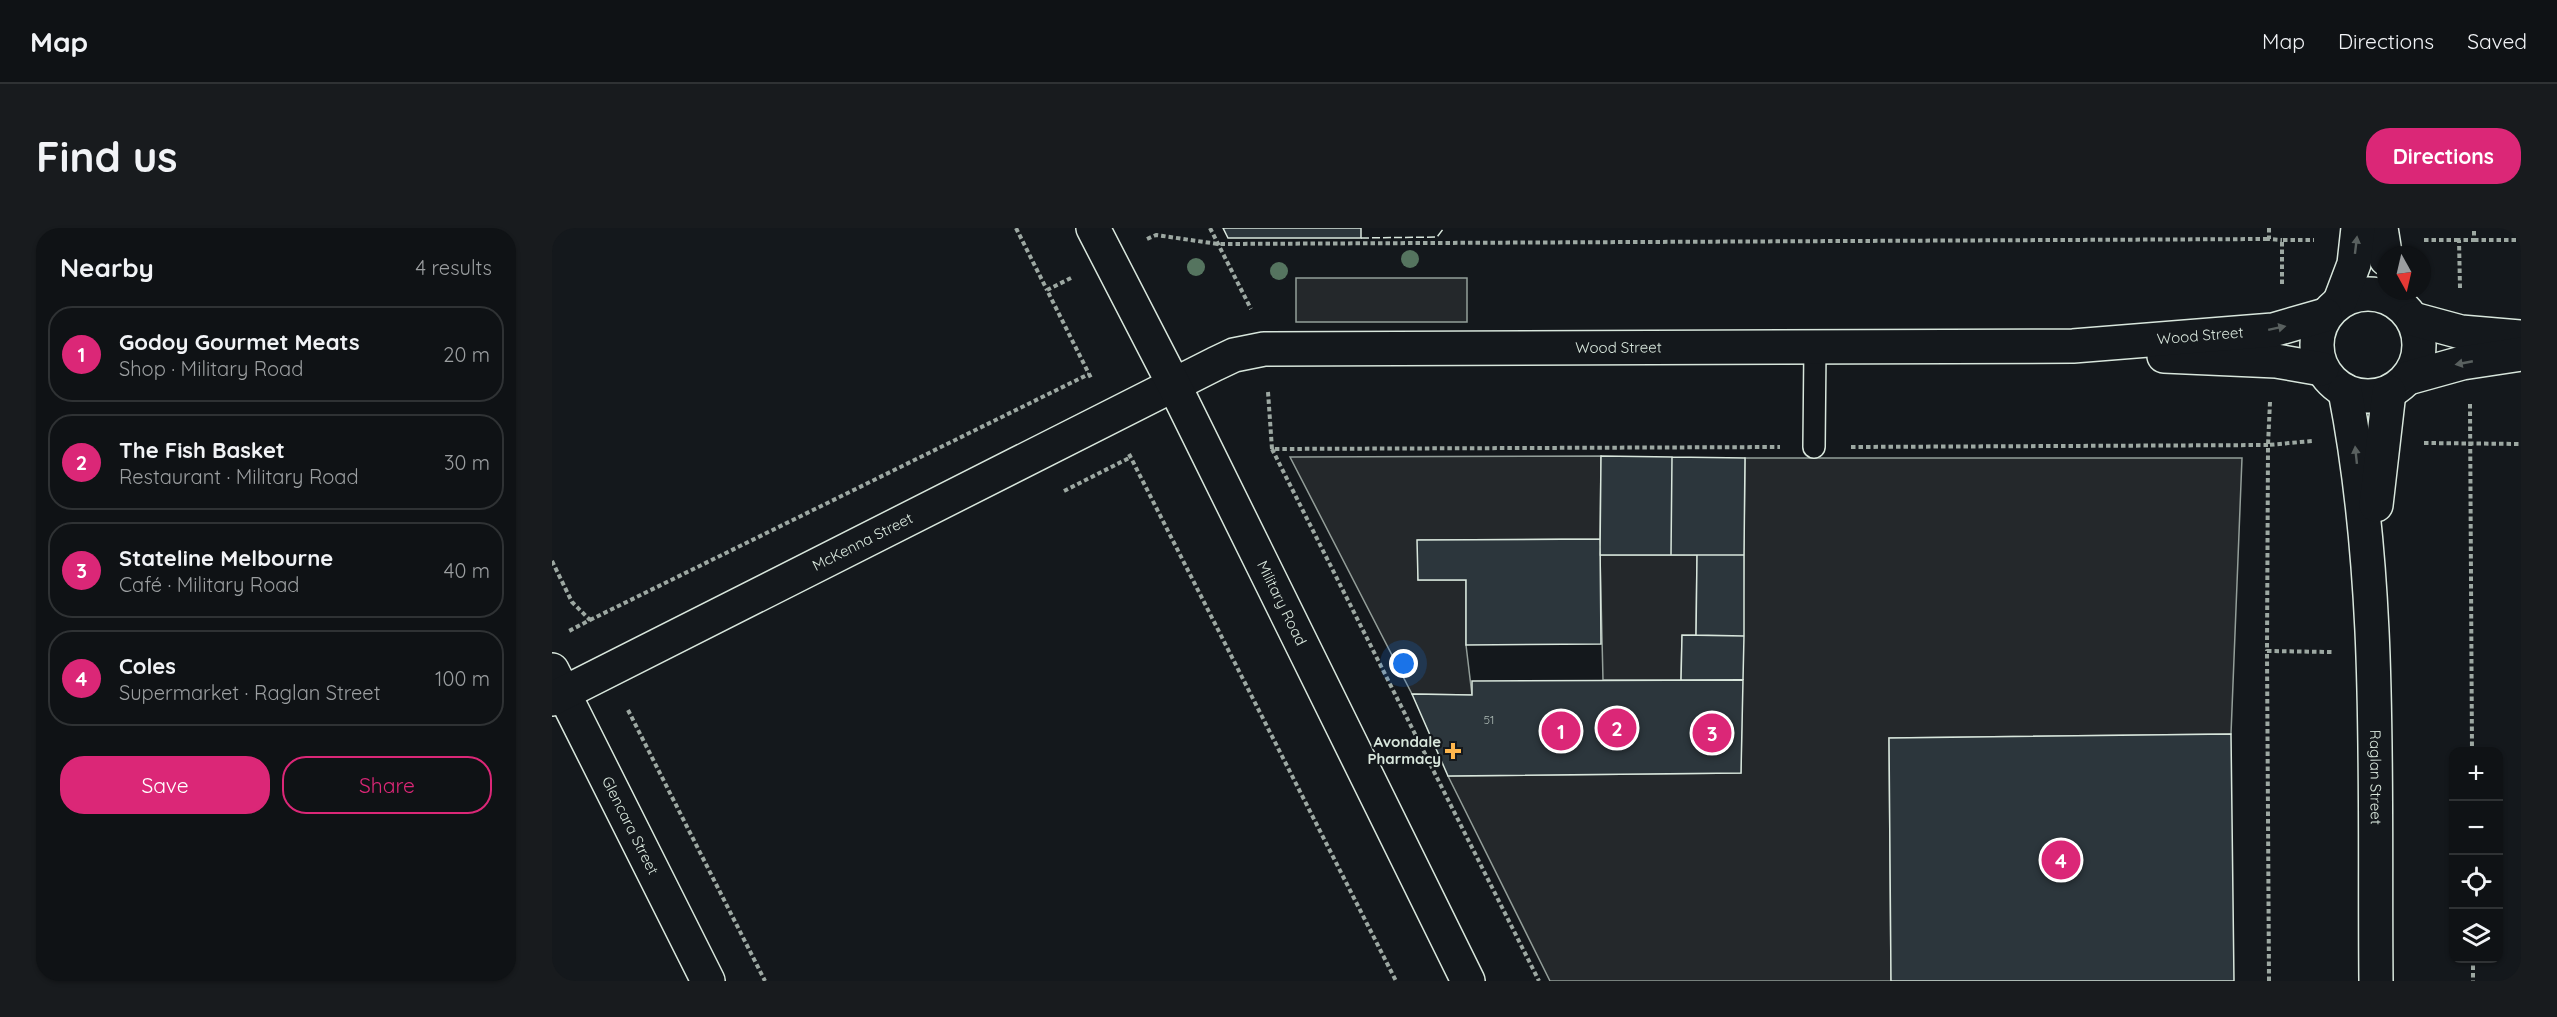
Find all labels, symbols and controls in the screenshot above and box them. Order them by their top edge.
text: Map [30,24,88,59]
text: Map [2262,28,2305,54]
text: Directions [2338,28,2434,54]
text: Saved [2467,28,2527,54]
button: Directions [2366,128,2521,184]
text: Find us [36,130,178,183]
one-way arrow [2352,235,2361,254]
north arrow [2377,246,2431,300]
text: Nearby [60,251,154,284]
text: 4 results [416,255,492,280]
street label: Wood Street [2156,322,2244,348]
one-way arrow [2268,323,2287,332]
text: Godoy Gourmet Meats [119,328,360,356]
street label: Wood Street [1575,338,1662,357]
text: 1 [78,342,85,367]
text: 20 m [443,342,490,367]
text: Shop · Military Road [119,356,303,381]
one-way arrow [2454,359,2473,368]
text: The Fish Basket [119,436,285,464]
one-way arrow [2351,445,2361,464]
text: 2 [76,450,87,475]
text: 30 m [444,450,490,475]
text: Restaurant · Military Road [119,464,359,489]
street label: McKenna Street [809,508,916,575]
text: Stateline Melbourne [119,544,333,572]
street label: Military Road [1253,557,1311,649]
text: 3 [76,558,87,583]
text: 40 m [444,558,490,583]
text: Café · Military Road [119,572,300,597]
your location [1389,649,1418,678]
text: Coles [119,652,176,680]
text: 4 [76,666,87,691]
text: 100 m [435,666,490,691]
text: Supermarket · Raglan Street [119,680,380,705]
pin: 2 [1598,706,1636,750]
pin: 1 [1542,708,1580,754]
pin: 3 [1692,710,1732,756]
house number: 51 [1484,712,1494,727]
street label: Raglan Street [2366,730,2386,825]
place label: Avondale Pharmacy [1367,732,1441,768]
marker: Avondale Pharmacy [1446,744,1460,758]
map controls [2449,747,2503,963]
button: + [2449,747,2503,801]
button: Save [60,756,270,814]
button: Share [282,756,492,814]
street label: Glencara Street [598,773,663,878]
button: − [2449,801,2503,855]
pin: 4 [2042,838,2080,882]
button: locate [2449,855,2503,909]
button: layers [2449,909,2503,963]

